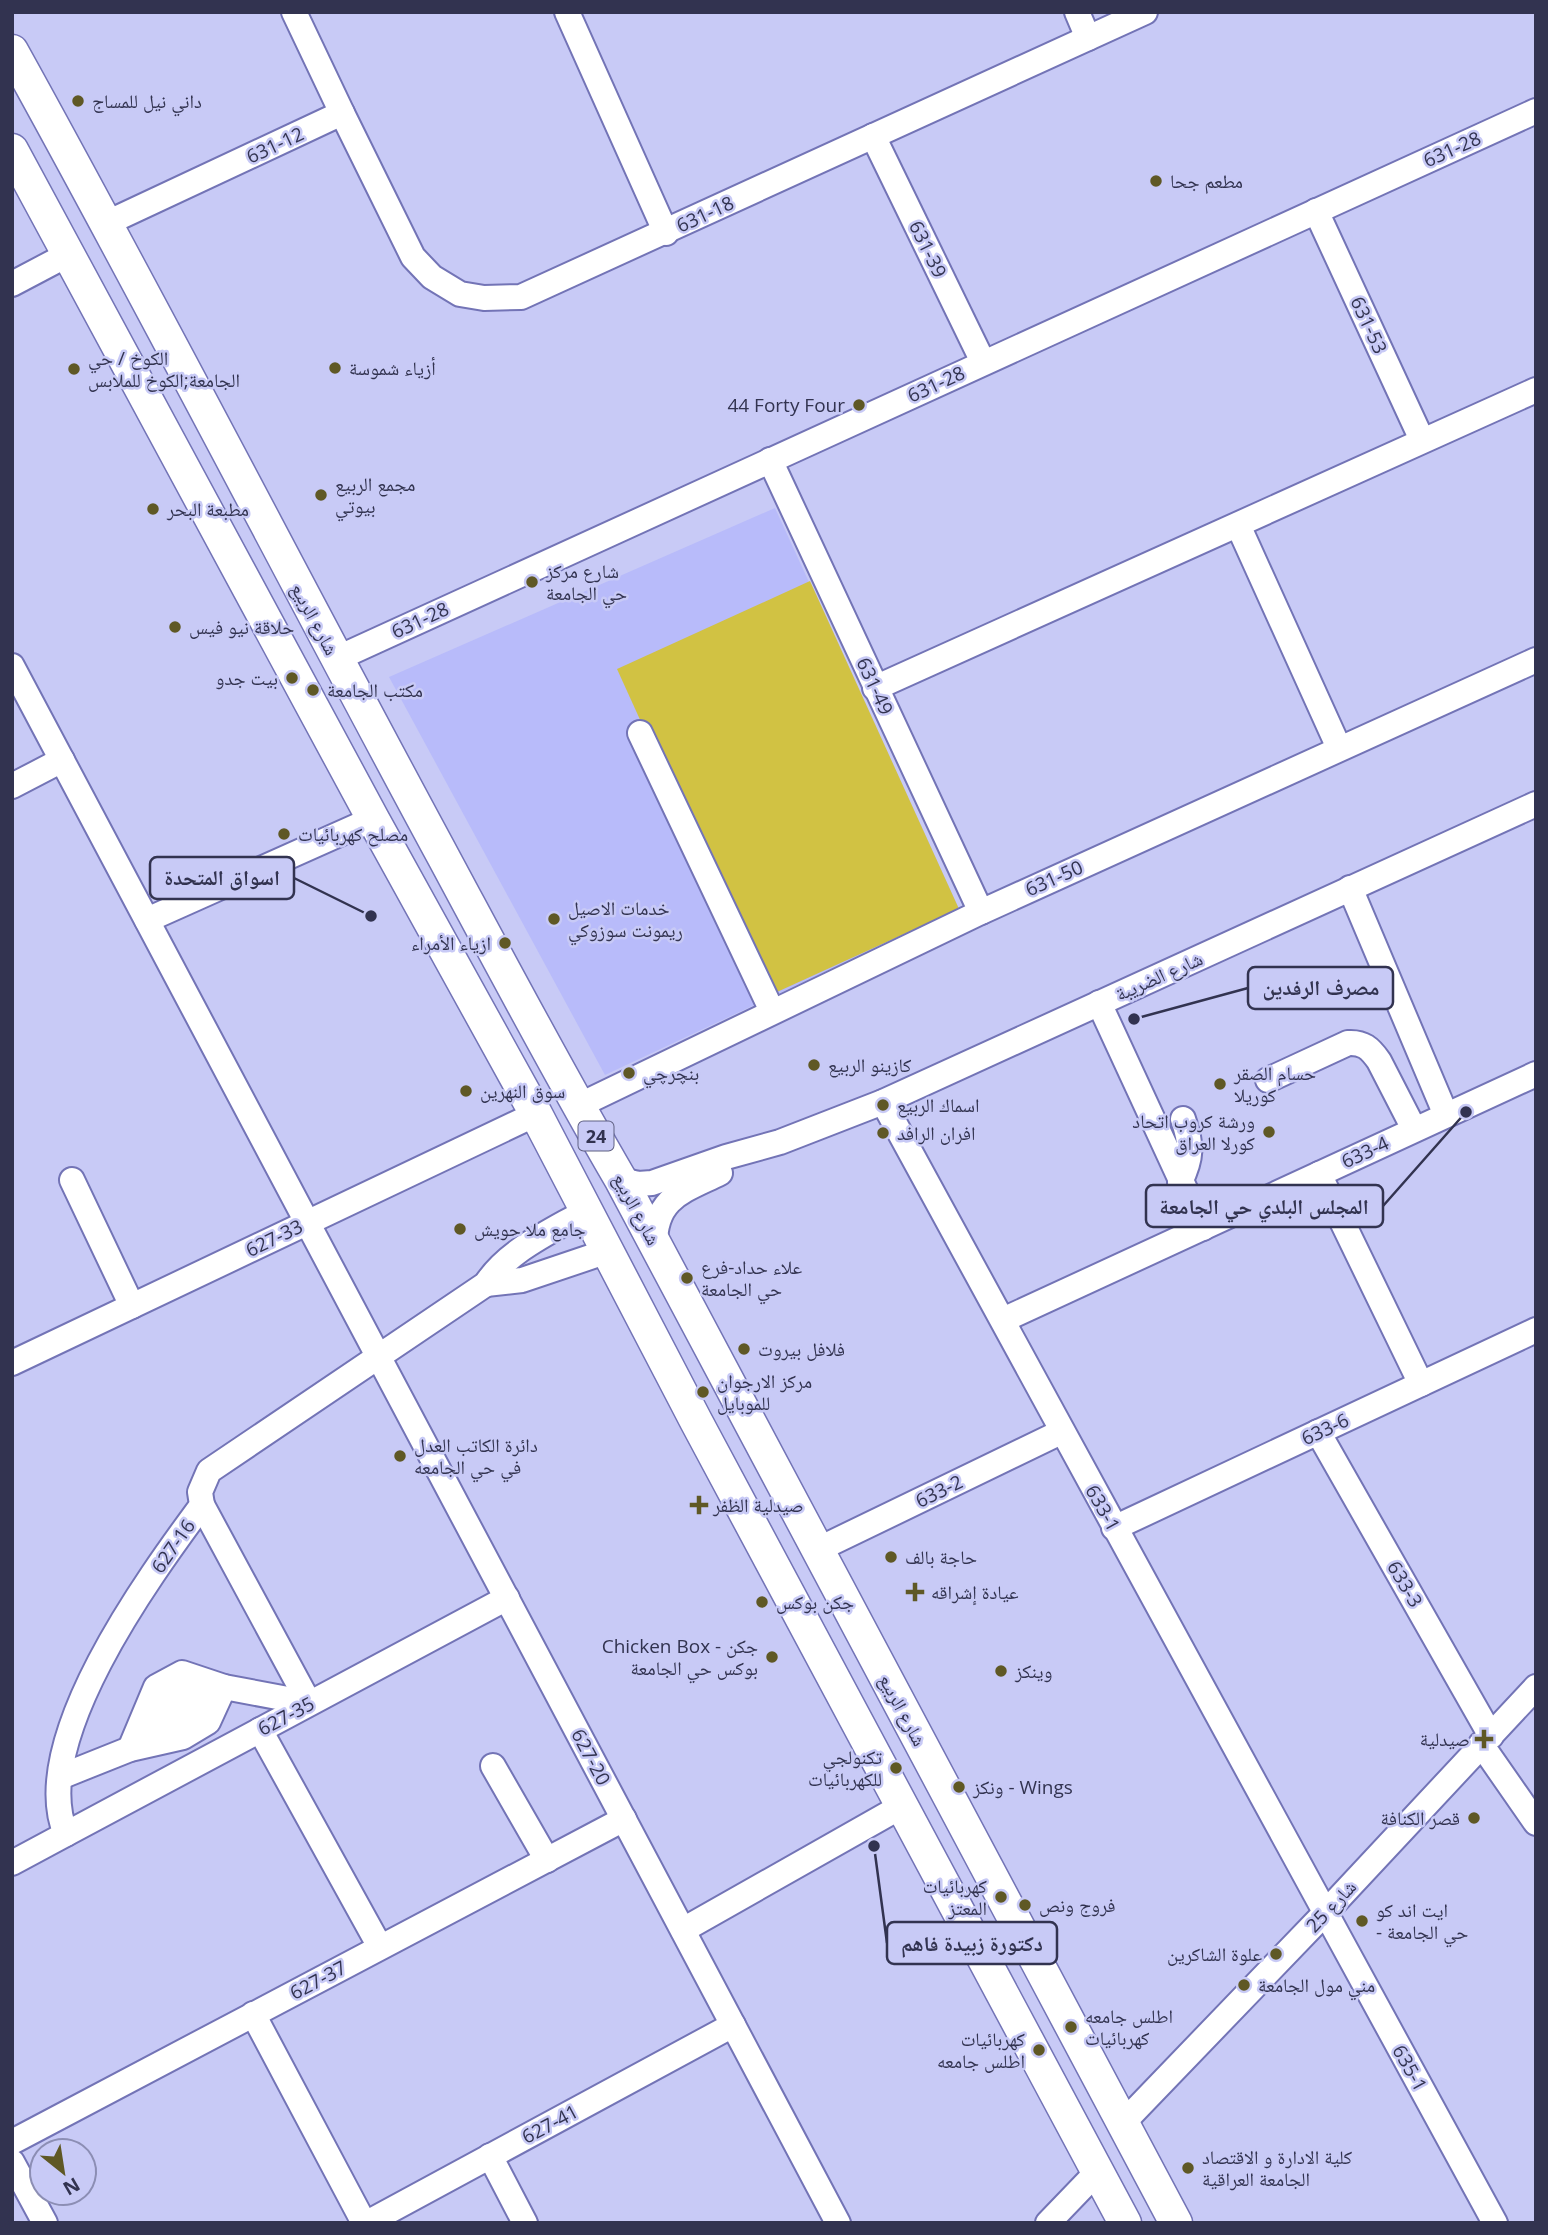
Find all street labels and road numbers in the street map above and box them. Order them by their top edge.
street label: 631-12 [242,120,308,170]
street label: 631-28 [1419,125,1485,173]
street label: 631-18 [672,189,738,239]
street label: 631-39 [903,216,953,282]
street label: 631-53 [1344,292,1394,358]
street label: 631-28 [903,359,969,409]
street label: شارع الربيع [285,578,345,660]
street label: 631-28 [387,595,453,645]
street label: 631-49 [850,653,900,719]
street label: 631-50 [1021,854,1087,902]
street label: شارع الضريبة [1111,945,1207,1007]
road number: 24 [578,1121,614,1150]
street label: 633-4 [1337,1130,1393,1174]
street label: شارع الربيع [607,1168,667,1250]
street label: 627-33 [241,1213,307,1263]
street label: 633-6 [1297,1407,1353,1451]
street label: 633-2 [911,1468,967,1514]
street label: 633-1 [1080,1480,1126,1536]
street label: 627-16 [145,1514,201,1578]
street label: 633-3 [1381,1556,1429,1612]
street label: شارع الربيع [873,1669,933,1751]
street label: 627-35 [253,1690,319,1742]
street label: 627-20 [565,1724,617,1790]
street label: شارع 25 [1300,1874,1362,1938]
street label: 627-37 [285,1954,351,2006]
street label: 635-1 [1387,2040,1433,2096]
street label: 627-41 [517,2098,583,2150]

